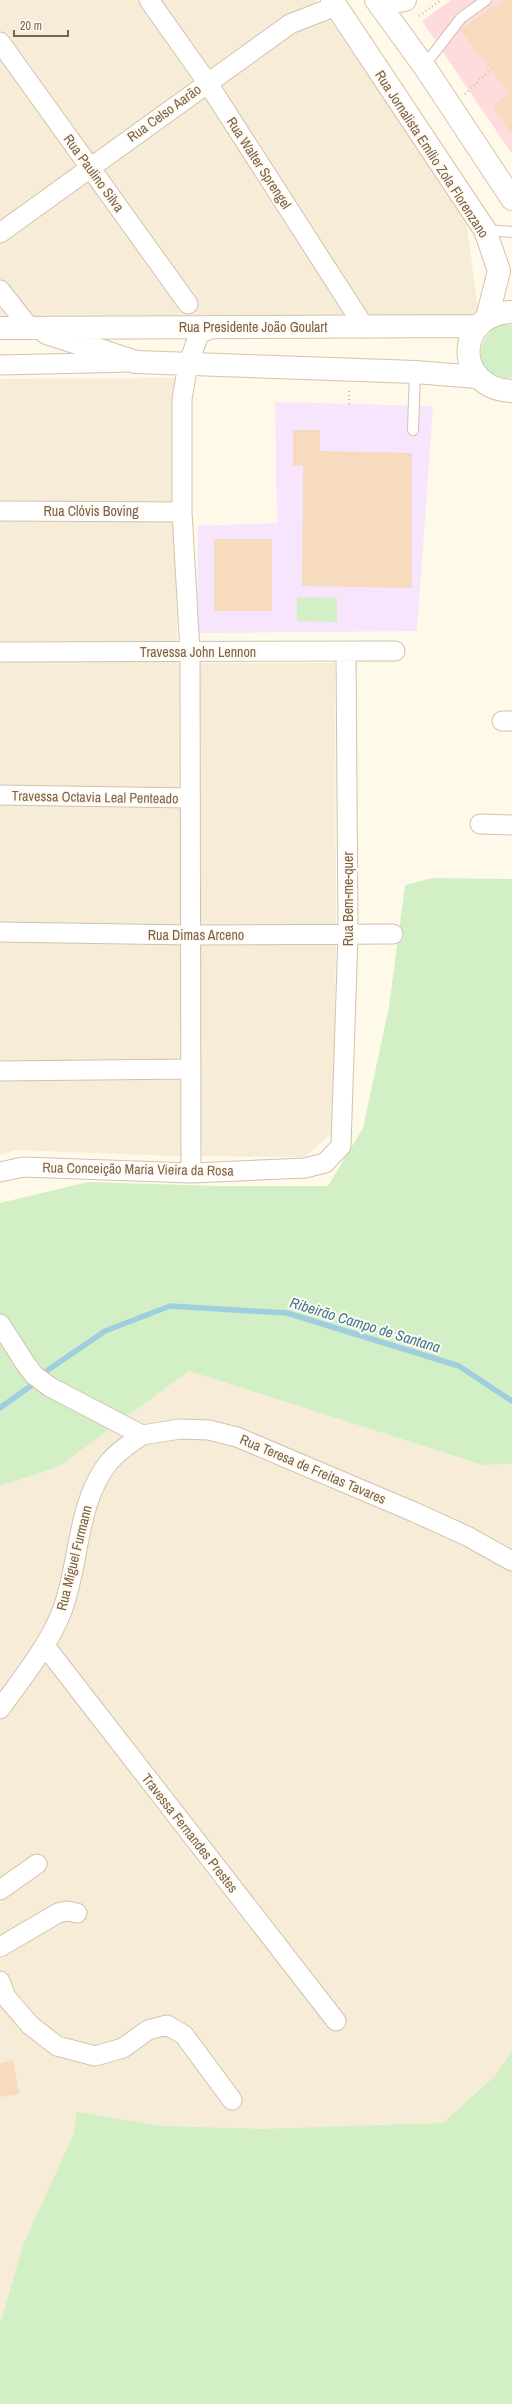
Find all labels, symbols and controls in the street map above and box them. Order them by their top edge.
scale bar [14,12,68,38]
text: 20 m [20,18,42,34]
street label: Rua Jornalista Emílio Zola Florenzano [371,67,493,241]
street label: Rua Celso Aarão [124,80,204,146]
street label: Rua Walter Sprengel [223,114,295,212]
street label: Rua Paulino Silva [60,131,129,216]
street label: Rua Presidente João Goulart [179,318,327,336]
street label: Rua Clóvis Boving [43,502,139,520]
street label: Travessa John Lennon [140,643,256,661]
street label: Travessa Octavia Leal Penteado [11,787,179,807]
street label: Rua Bem-me-quer [339,852,357,946]
street label: Rua Dimas Arceno [148,926,244,944]
street label: Rua Conceição Maria Vieira da Rosa [42,1158,234,1180]
water label: Ribeirão Campo de Santana [287,1292,443,1357]
street label: Rua Teresa de Freitas Tavares [237,1430,389,1508]
street label: Rua Miguel Furmann [52,1504,96,1612]
street label: Travessa Fernandes Prestes [138,1770,242,1896]

